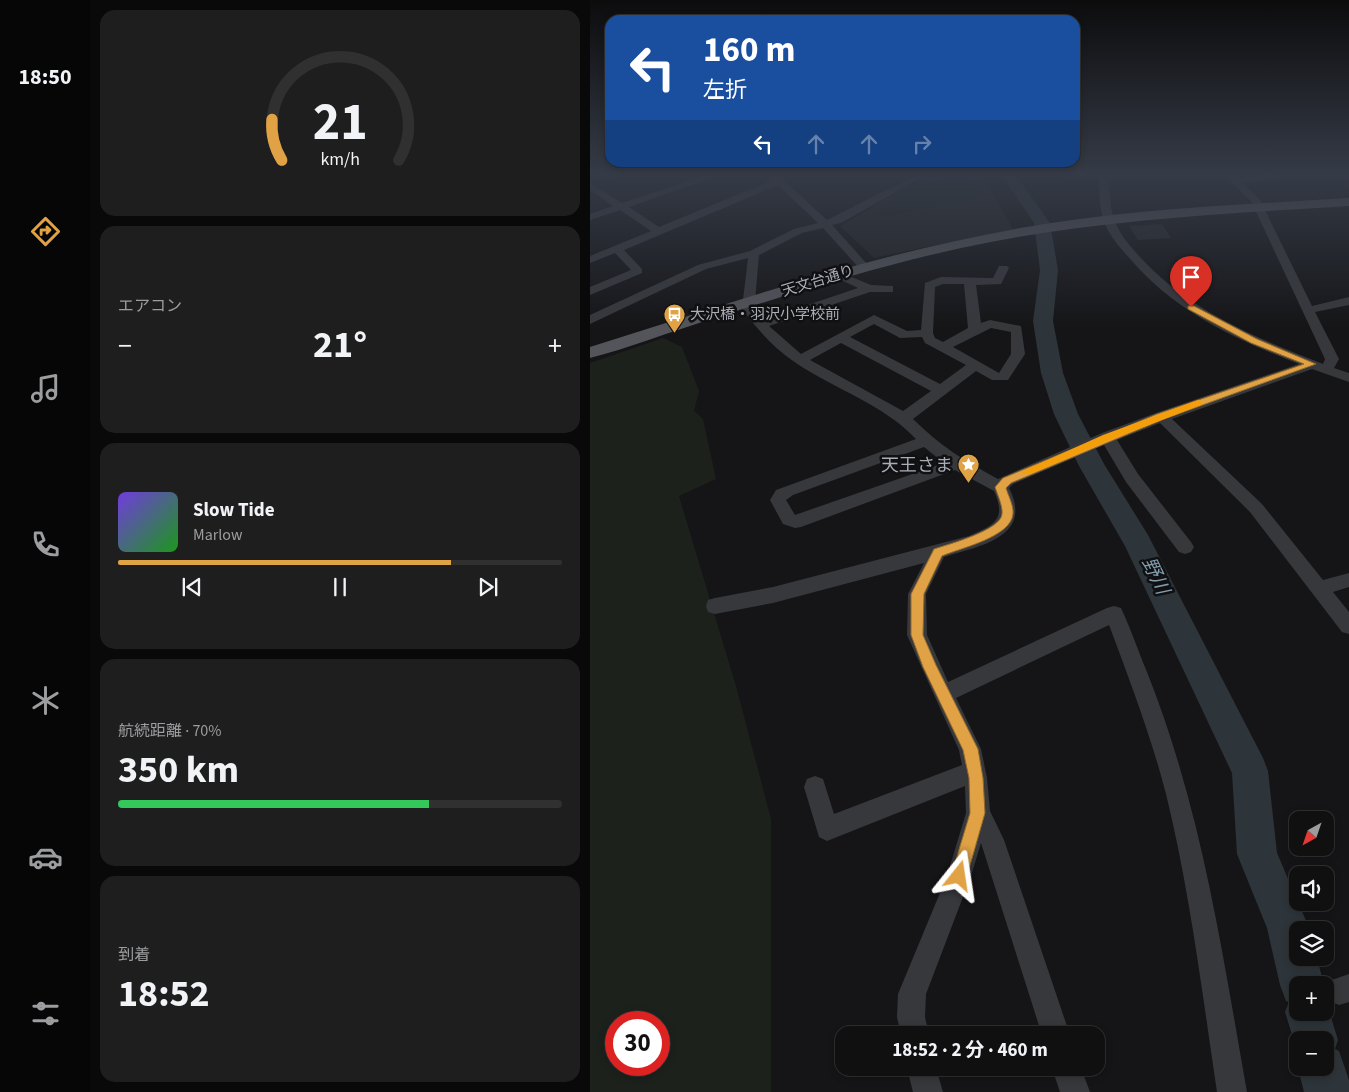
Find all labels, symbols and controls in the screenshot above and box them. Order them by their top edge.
text: 160 m [703,25,795,75]
icon: left [620,35,685,100]
text: 18:50 [18,61,72,93]
text: 左折 [703,74,747,106]
text: 21 [313,86,367,160]
icon: left [749,130,777,158]
icon: ahead [802,130,830,158]
icon: ahead [855,130,883,158]
icon: right [908,130,936,158]
text: km/h [320,147,360,172]
icon: directions [28,214,63,249]
pin [1170,256,1212,307]
street label: 天文台通り [779,260,857,302]
icon: arrive [1177,263,1205,291]
text: エアコン [118,295,182,317]
bus stop icon: 大沢橋・羽沢小学校前 [662,302,686,333]
place label: 大沢橋・羽沢小学校前 [690,304,840,325]
text: 21° [313,318,367,372]
text: − [118,326,132,366]
text: + [548,326,562,366]
icon: music [28,371,63,406]
place label: 天王さま [881,453,953,478]
place icon: 天王さま [957,453,981,484]
text: Slow Tide [193,497,274,524]
text: Marlow [193,524,242,546]
icon: phone [28,527,63,562]
water label: 野川 [1135,553,1176,601]
icon: previous [178,573,206,601]
icon: pause [326,573,354,601]
icon: next [474,573,502,601]
icon: climate [28,683,63,718]
text: 航続距離 · 70% [118,720,221,742]
text: 350 km [118,743,239,797]
north arrow [1289,811,1334,856]
map controls [1289,811,1334,1076]
icon: car [28,840,63,875]
position arrow [932,849,984,901]
button: sound [1289,866,1334,911]
button: layers [1289,921,1334,966]
text: 到着 [118,944,150,966]
text: 18:52 [118,967,210,1021]
button: + [1289,976,1334,1021]
icon: filters [28,996,63,1031]
speed limit sign: 30 [605,1011,670,1076]
button: − [1289,1031,1334,1076]
text: 18:52 · 2 分 · 460 m [892,1037,1048,1064]

